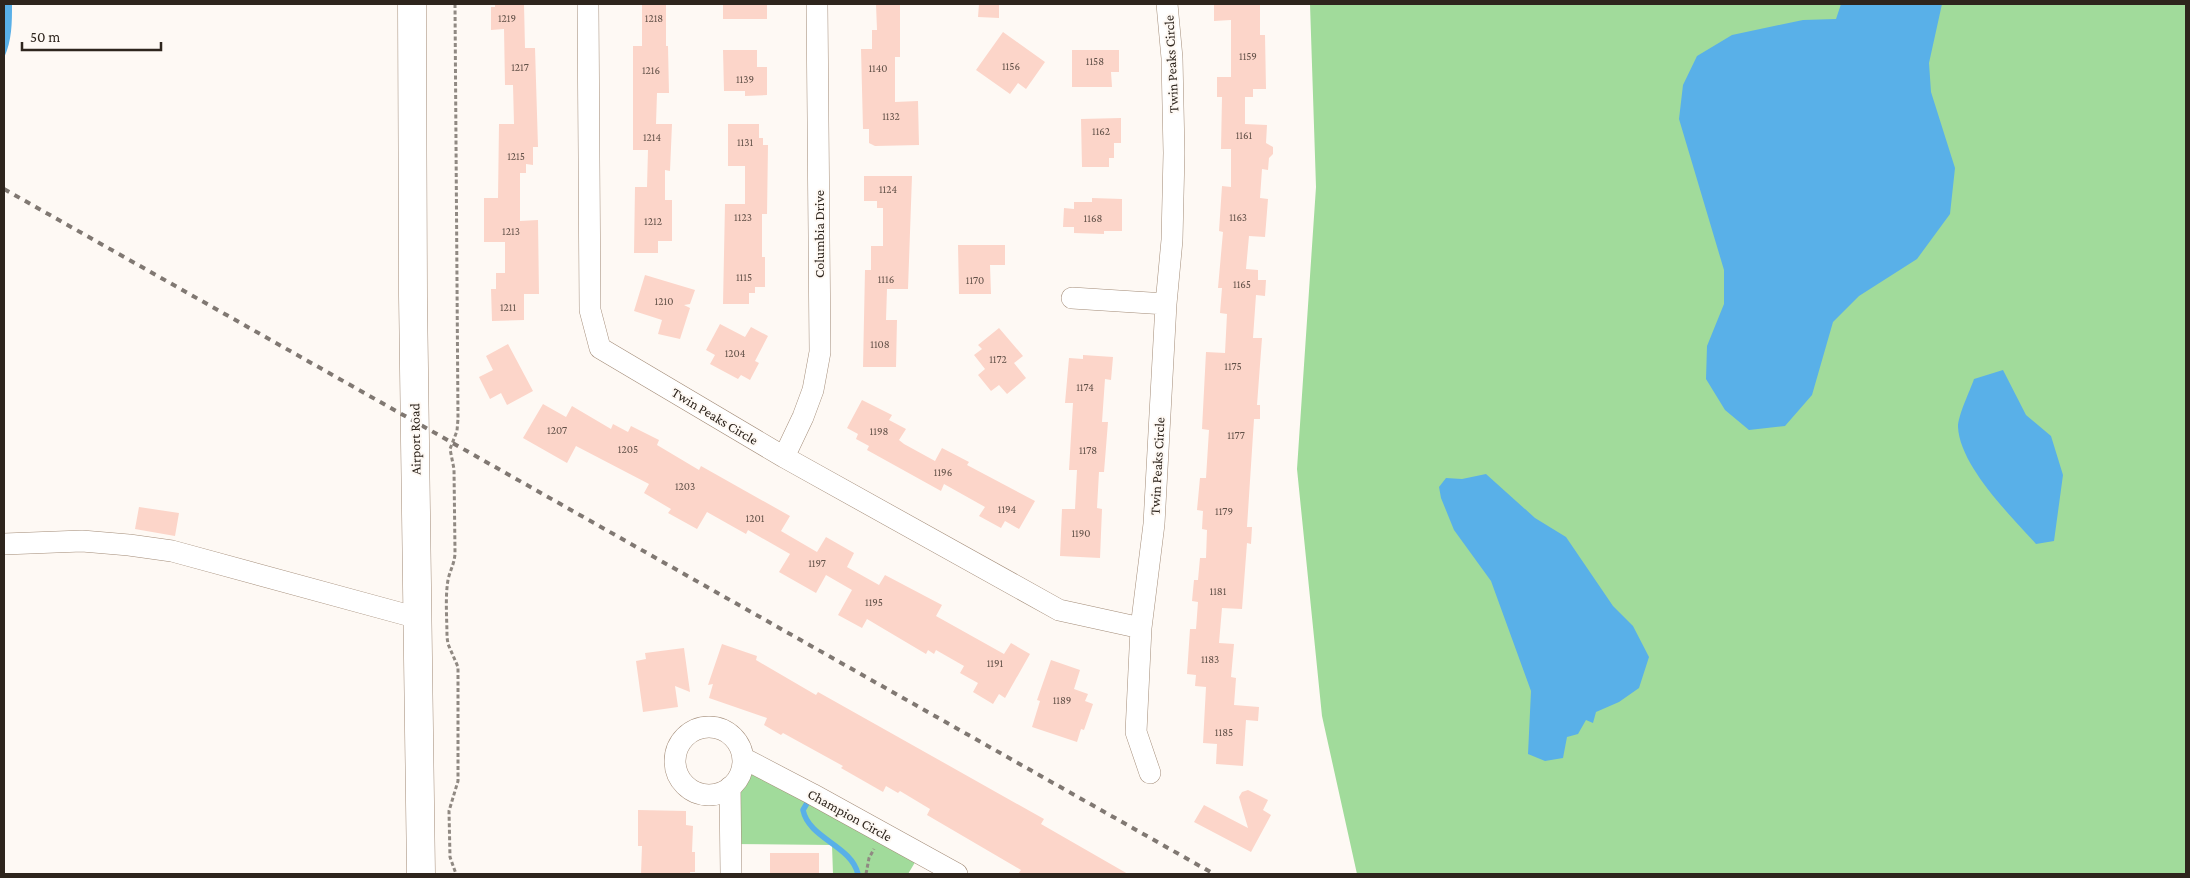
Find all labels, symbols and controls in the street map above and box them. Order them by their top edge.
house number: 1219 [498,12,516,24]
house number: 1218 [645,12,663,24]
street label: Twin Peaks Circle [1160,15,1182,113]
scale bar [22,20,161,52]
text: 50 m [30,29,60,45]
house number: 1159 [1239,50,1257,62]
house number: 1158 [1086,55,1104,67]
house number: 1156 [1002,60,1020,72]
house number: 1217 [511,61,529,73]
house number: 1140 [868,62,888,74]
house number: 1216 [642,64,660,76]
house number: 1139 [736,73,754,85]
house number: 1132 [882,110,900,122]
house number: 1162 [1092,125,1110,137]
house number: 1161 [1236,129,1253,141]
house number: 1214 [643,131,661,143]
house number: 1131 [737,136,753,148]
house number: 1215 [507,150,525,162]
house number: 1124 [879,183,897,195]
street label: Columbia Drive [811,190,827,278]
house number: 1123 [734,211,752,223]
house number: 1163 [1229,211,1247,223]
house number: 1168 [1084,212,1102,224]
house number: 1212 [644,215,662,227]
house number: 1213 [502,225,520,237]
house number: 1115 [736,271,752,283]
house number: 1116 [878,273,894,285]
house number: 1170 [966,274,984,286]
house number: 1165 [1233,278,1251,290]
house number: 1210 [655,295,673,307]
house number: 1211 [500,301,516,313]
house number: 1108 [870,338,890,350]
house number: 1204 [725,347,746,359]
house number: 1172 [989,353,1007,365]
house number: 1175 [1224,360,1242,372]
house number: 1174 [1076,381,1094,393]
street label: Twin Peaks Circle [669,384,761,448]
street label: Airport Road [406,402,424,475]
street label: Twin Peaks Circle [1146,417,1168,515]
house number: 1207 [547,424,567,436]
house number: 1198 [870,425,888,437]
house number: 1177 [1227,429,1245,441]
house number: 1205 [618,443,638,455]
house number: 1178 [1079,444,1097,456]
house number: 1196 [934,466,952,478]
house number: 1203 [675,480,695,492]
house number: 1194 [998,503,1017,515]
house number: 1179 [1215,505,1233,517]
house number: 1201 [746,512,765,524]
house number: 1190 [1071,527,1091,539]
house number: 1197 [808,557,826,569]
house number: 1181 [1210,585,1227,597]
house number: 1195 [865,596,883,608]
house number: 1183 [1201,653,1219,665]
house number: 1191 [987,657,1004,669]
house number: 1189 [1053,694,1071,706]
house number: 1185 [1215,726,1233,738]
street label: Champion Circle [805,785,895,845]

